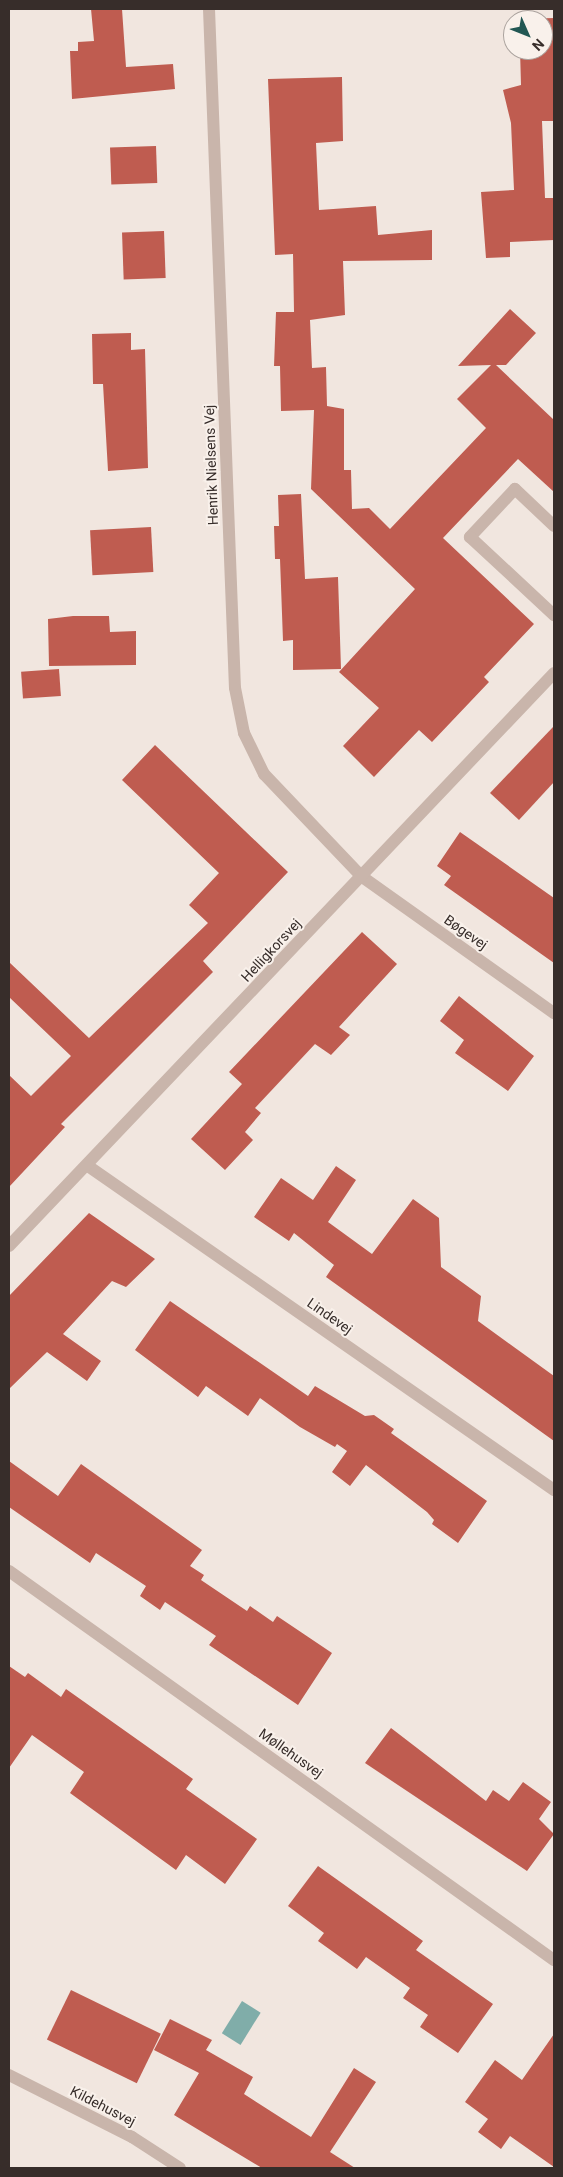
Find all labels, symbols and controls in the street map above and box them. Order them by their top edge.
north arrow [503,10,553,60]
text: N [529,36,547,54]
street label: Henrik Nielsens Vej [201,404,221,526]
street label: Bøgevej [441,911,491,953]
street label: Helligkorsvej [238,915,304,985]
street label: Lindevej [304,1294,356,1338]
street label: Møllehusvej [256,1725,326,1781]
street label: Kildehusvej [68,2082,138,2130]

